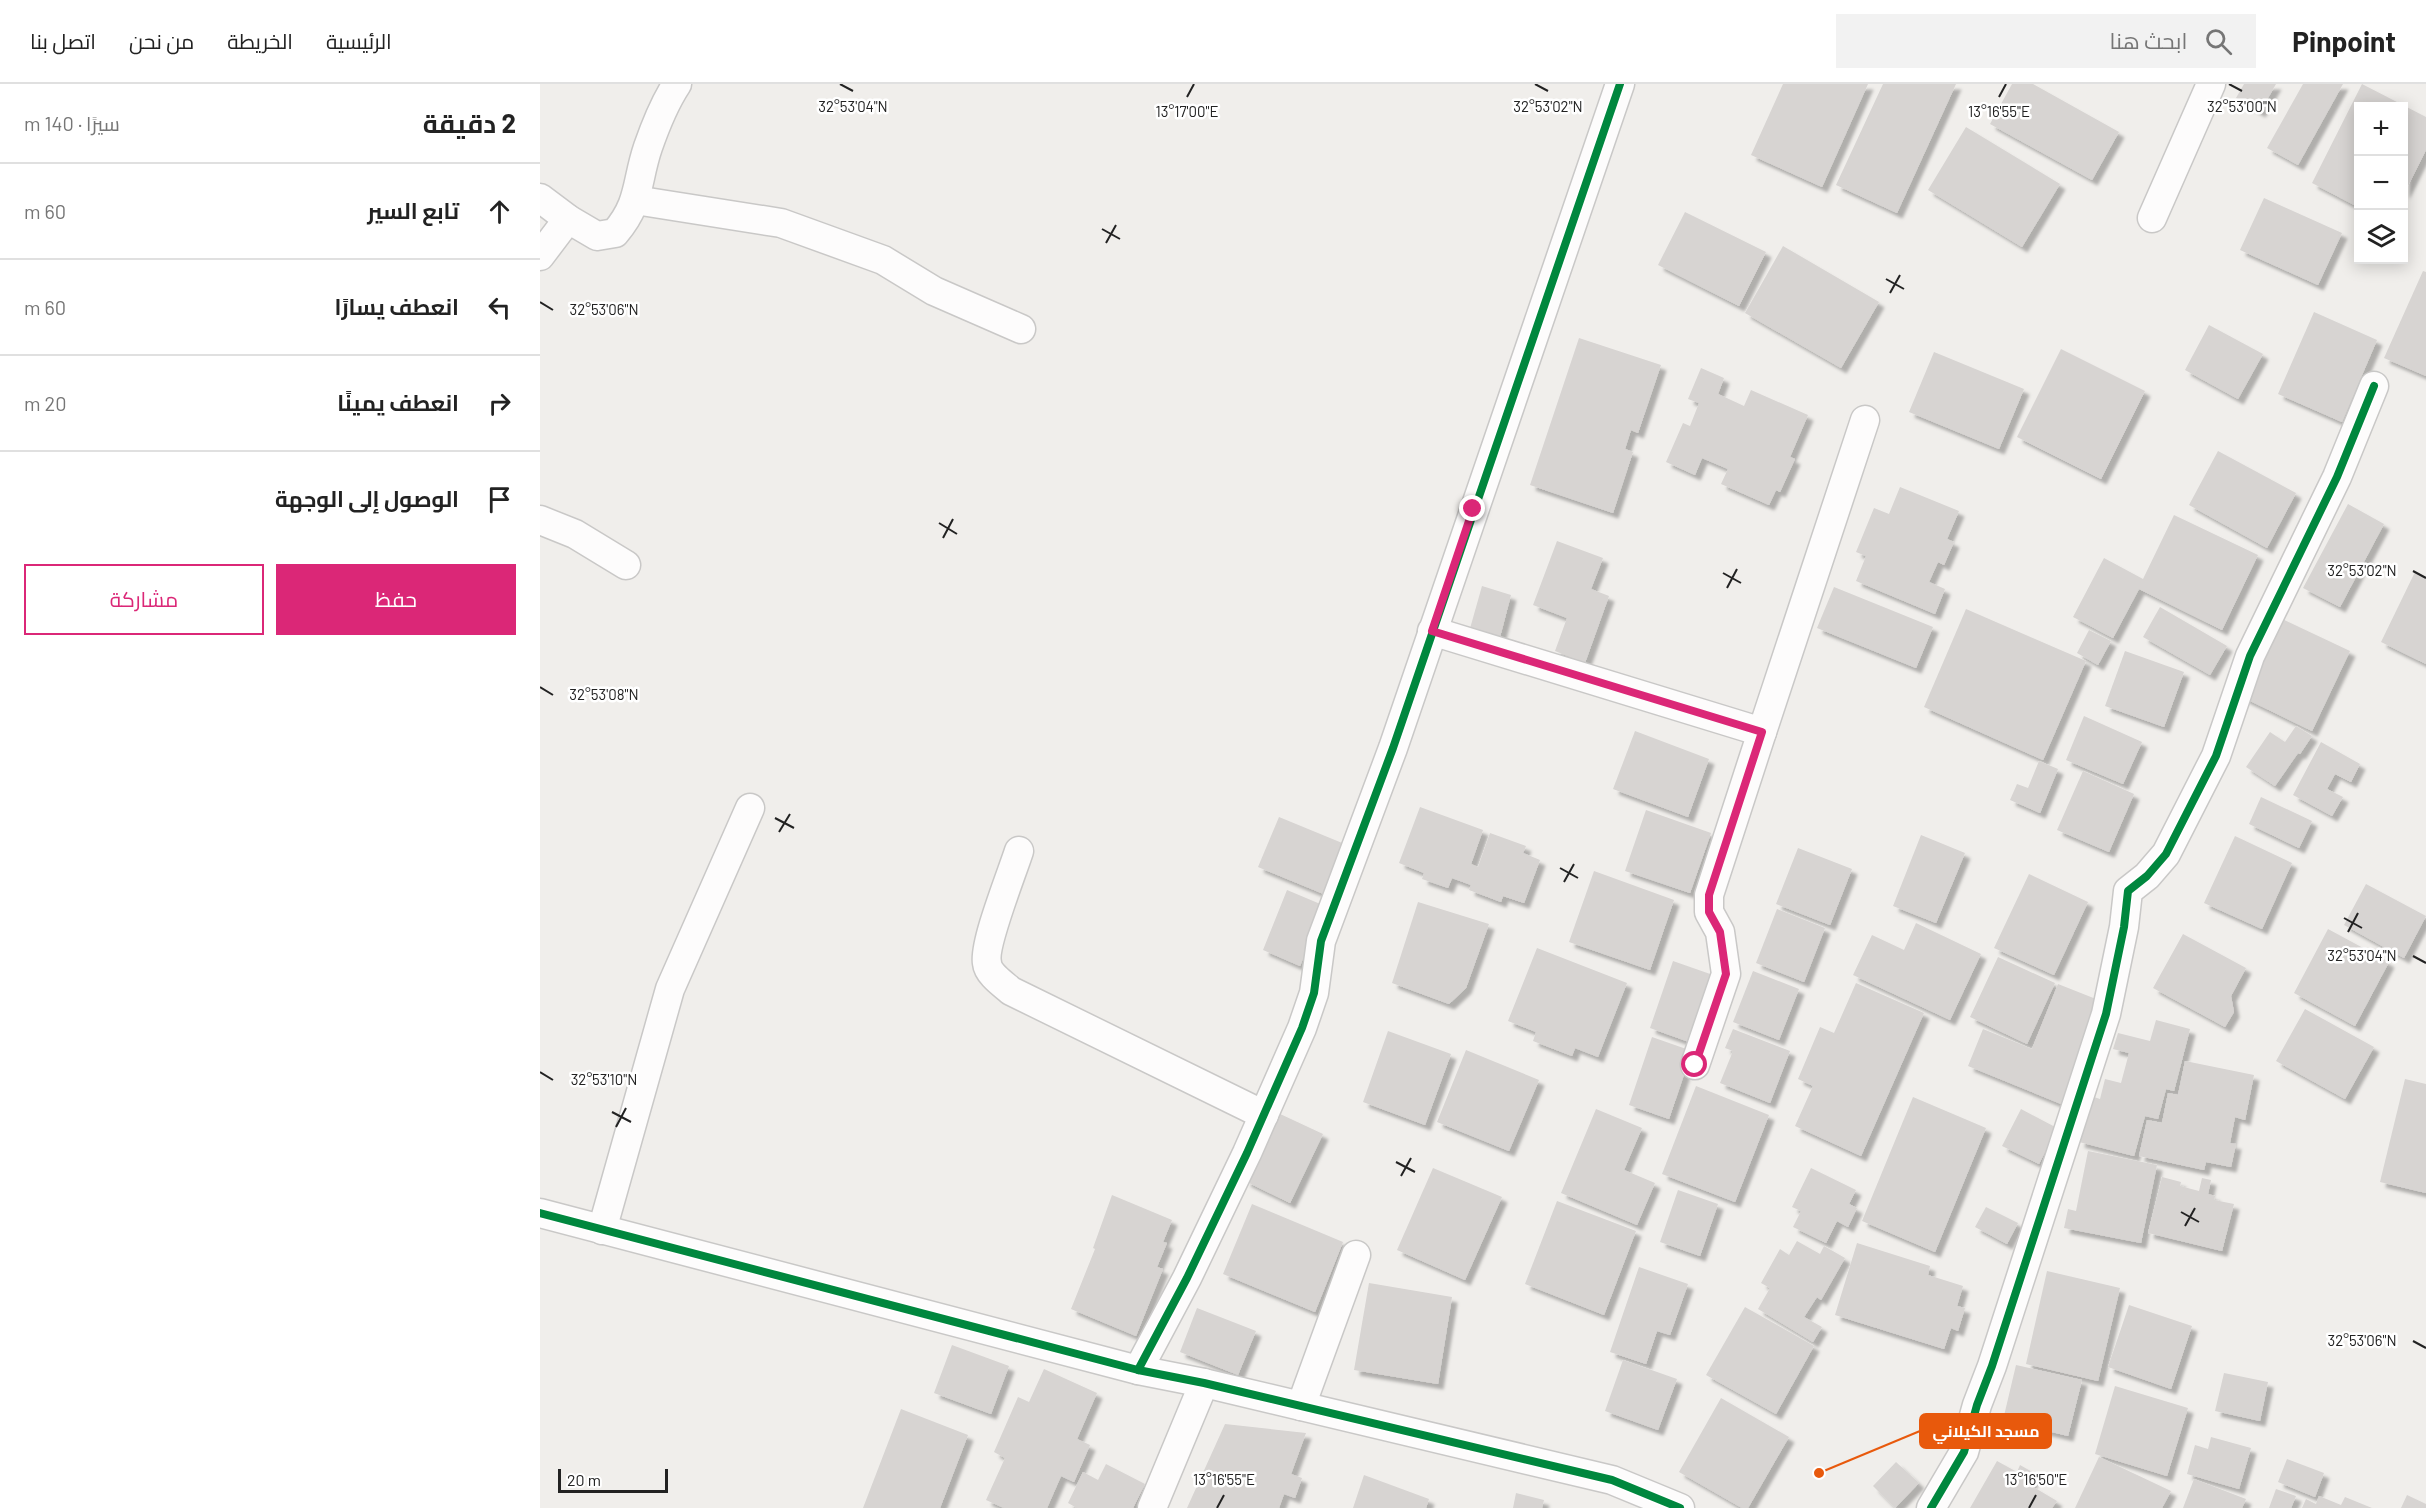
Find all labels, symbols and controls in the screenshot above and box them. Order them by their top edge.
search box [1836,14,2256,68]
text: Pinpoint [2292,24,2396,58]
icon: search [2202,25,2235,58]
text: ابحث هنا [2109,27,2187,53]
text: اتصل بنا [30,28,96,53]
text: من نحن [129,28,194,53]
text: الخريطة [227,28,293,53]
text: الرئيسية [326,28,392,53]
text: 32°53'04"N [818,97,888,115]
text: 32°53'02"N [1513,97,1583,115]
text: 32°53'00"N [2207,97,2277,115]
text: 13°17'00"E [1156,102,1219,120]
text: 13°16'55"E [1968,102,2030,120]
map controls [2354,102,2408,264]
button: + [2354,102,2408,156]
text: 2 دقيقة [423,107,516,138]
text: سيرًا · 140 m [24,111,120,135]
button: − [2354,156,2408,210]
icon: ahead [483,195,516,228]
text: تابع السير [367,197,459,223]
text: 60 m [24,199,66,223]
button: layers [2354,210,2408,264]
icon: left [483,291,516,324]
text: انعطف يسارًا [335,293,459,319]
text: 60 m [24,295,66,319]
text: 32°53'06"N [569,300,639,318]
icon: right [483,387,516,420]
text: انعطف يمينًا [337,389,459,415]
text: 20 m [24,391,67,415]
icon: arrive [483,483,516,516]
text: الوصول إلى الوجهة [275,485,459,511]
route end [1459,495,1485,521]
text: 32°53'02"N [2327,561,2397,579]
button: مشاركة [24,564,264,635]
button: حفظ [276,564,516,635]
text: 32°53'08"N [569,685,639,703]
text: 32°53'04"N [2327,946,2397,964]
route start [1681,1051,1707,1077]
text: 32°53'10"N [571,1070,637,1088]
text: 32°53'06"N [2327,1331,2397,1349]
callout: مسجد الكيلاني [1920,1414,2051,1448]
text: مسجد الكيلاني [1932,1421,2040,1444]
scale bar [558,1466,668,1494]
text: 20 m [567,1470,601,1489]
text: 13°16'55"E [1193,1470,1255,1488]
text: 13°16'50"E [2005,1470,2067,1488]

